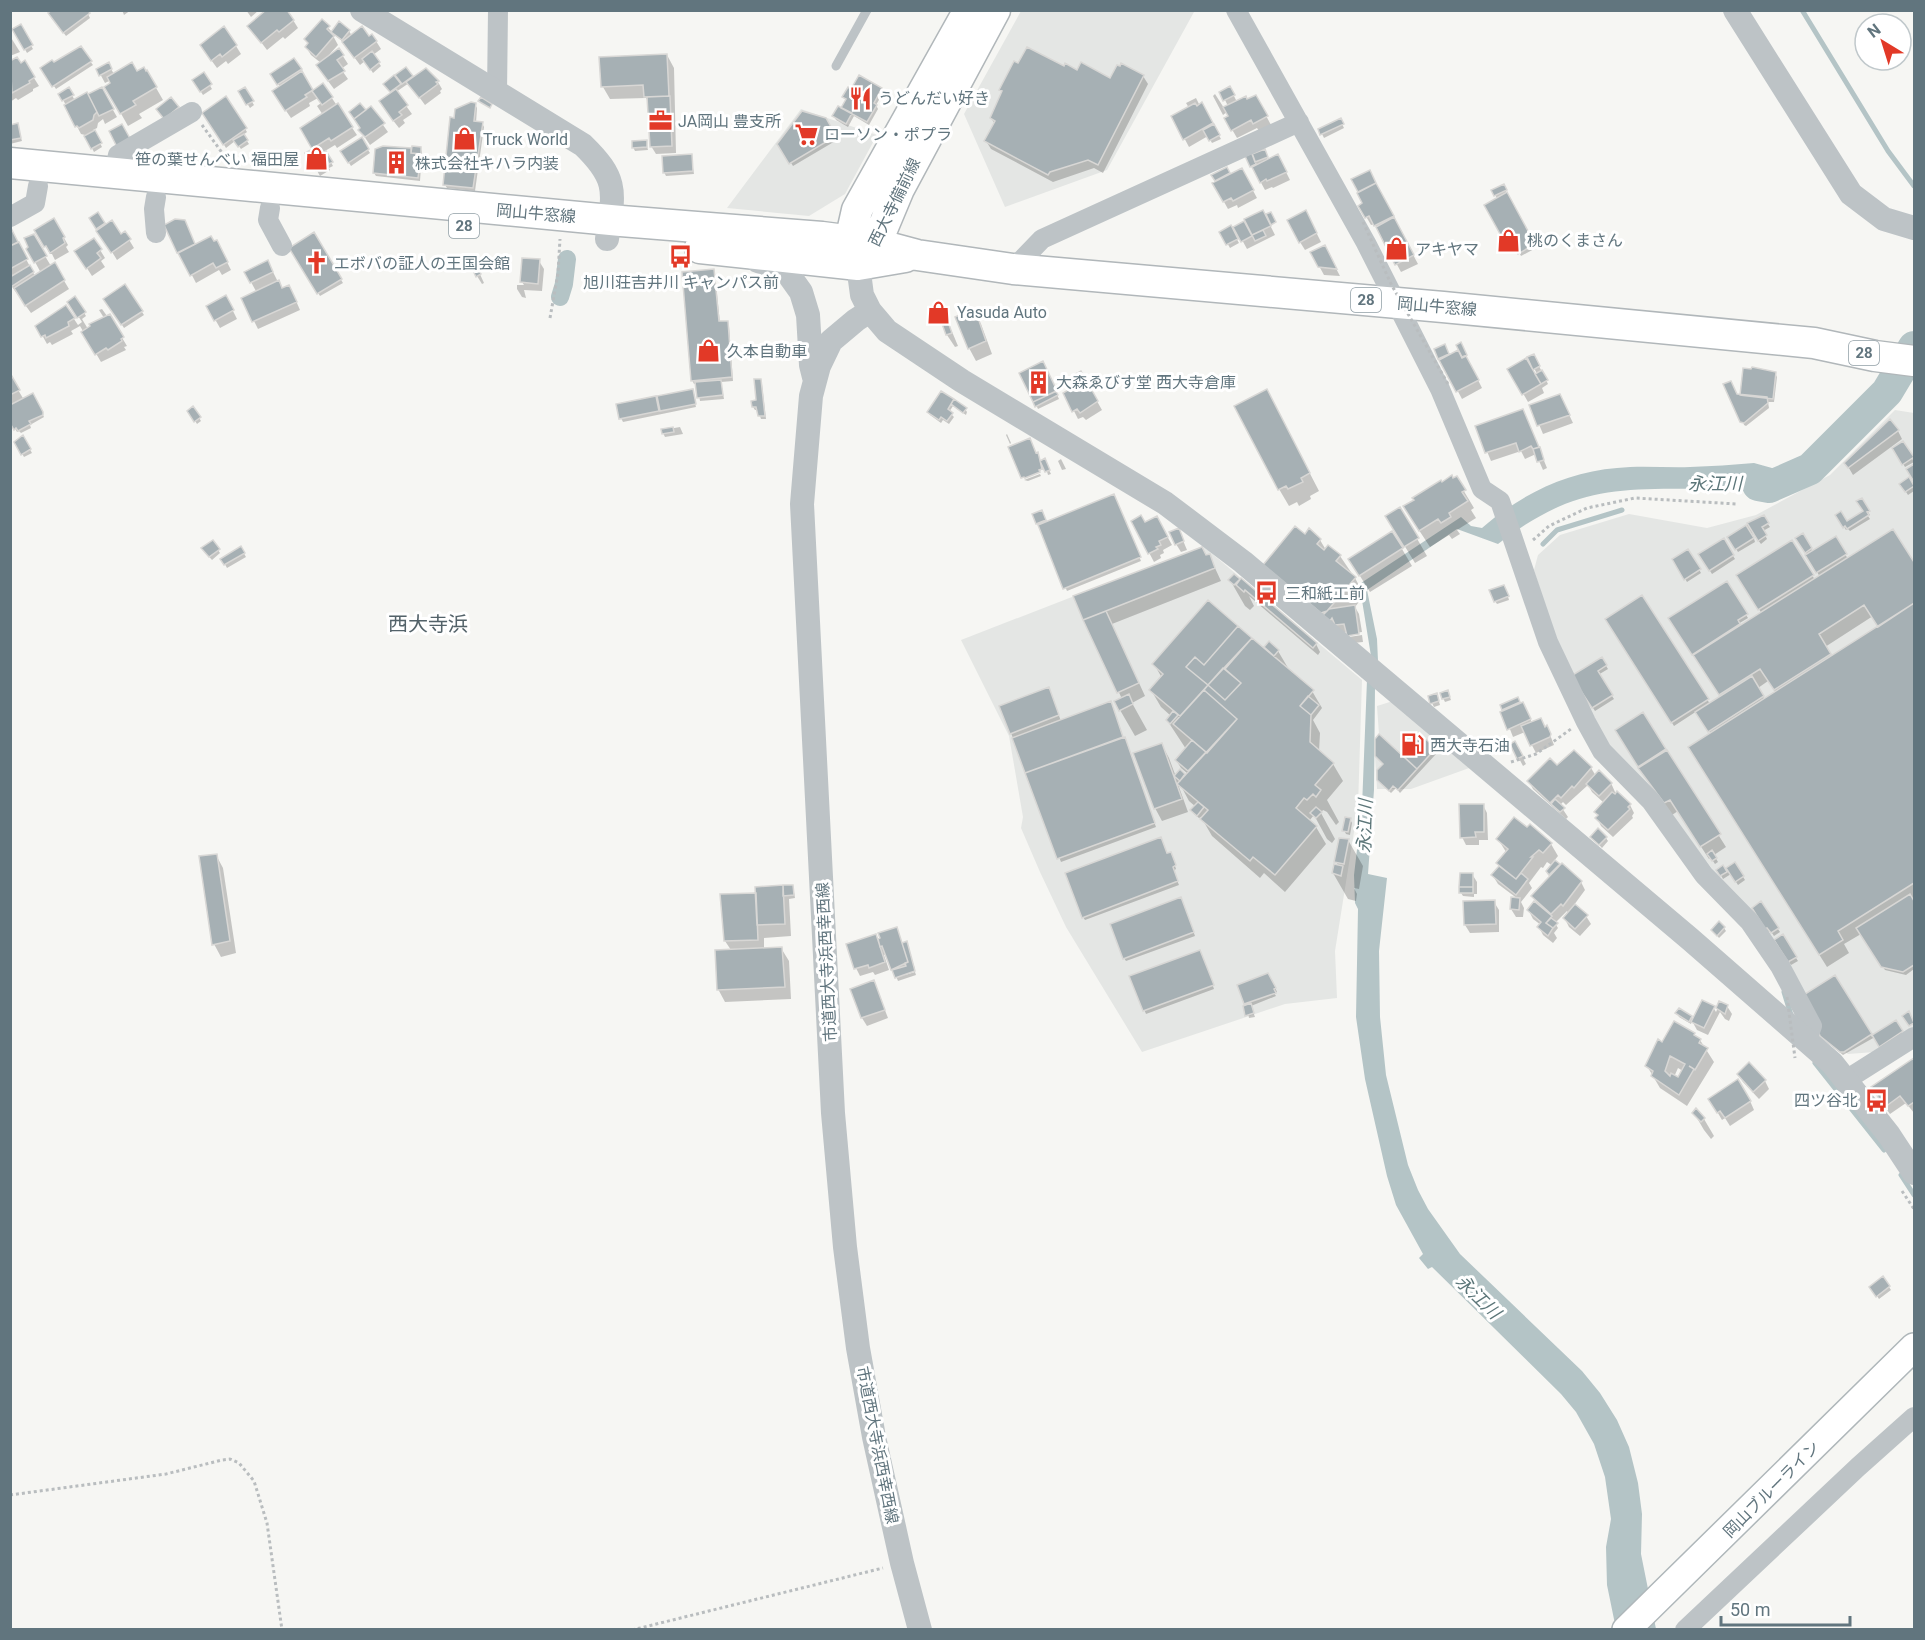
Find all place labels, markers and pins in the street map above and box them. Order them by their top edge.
restaurant icon: うどんだい好き [847,85,873,111]
place label: うどんだい好き [878,89,990,108]
office icon: JA岡山 豊支所 [647,108,673,134]
place label: JA岡山 豊支所 [678,112,781,131]
supermarket icon: ローソン・ポプラ [793,121,819,147]
place label: ローソン・ポプラ [824,125,952,144]
shop icon: Truck World [452,126,478,152]
place label: Truck World [483,130,568,149]
shop icon: 笹の葉せんべい 福田屋 [304,146,330,172]
place label: 笹の葉せんべい 福田屋 [135,150,299,169]
building icon: 株式会社キハラ内装 [384,150,410,176]
place label: 株式会社キハラ内装 [415,154,559,173]
shop icon: 桃のくまさん [1496,227,1522,253]
place label: 桃のくまさん [1527,231,1623,250]
shop icon: アキヤマ [1384,236,1410,262]
place label: アキヤマ [1415,240,1479,259]
bus stop icon: 旭川荘吉井川 キャンパス前 [668,244,694,270]
church icon: エボバの証人の王国会館 [303,250,329,276]
place label: エボバの証人の王国会館 [334,254,510,273]
place label: 旭川荘吉井川 キャンパス前 [583,273,779,292]
shop icon: Yasuda Auto [926,299,952,325]
place label: Yasuda Auto [957,303,1047,322]
shop icon: 久本自動車 [696,338,722,364]
place label: 久本自動車 [727,342,807,361]
building icon: 大森ゑびす堂 西大寺倉庫 [1025,369,1051,395]
place label: 大森ゑびす堂 西大寺倉庫 [1056,373,1236,392]
bus stop icon: 三和紙工前 [1254,580,1280,606]
place label: 三和紙工前 [1285,584,1365,603]
fuel station icon: 西大寺石油 [1399,732,1425,758]
place label: 西大寺石油 [1430,736,1510,755]
bus stop icon: 四ツ谷北 [1863,1087,1889,1113]
place label: 四ツ谷北 [1794,1091,1858,1110]

